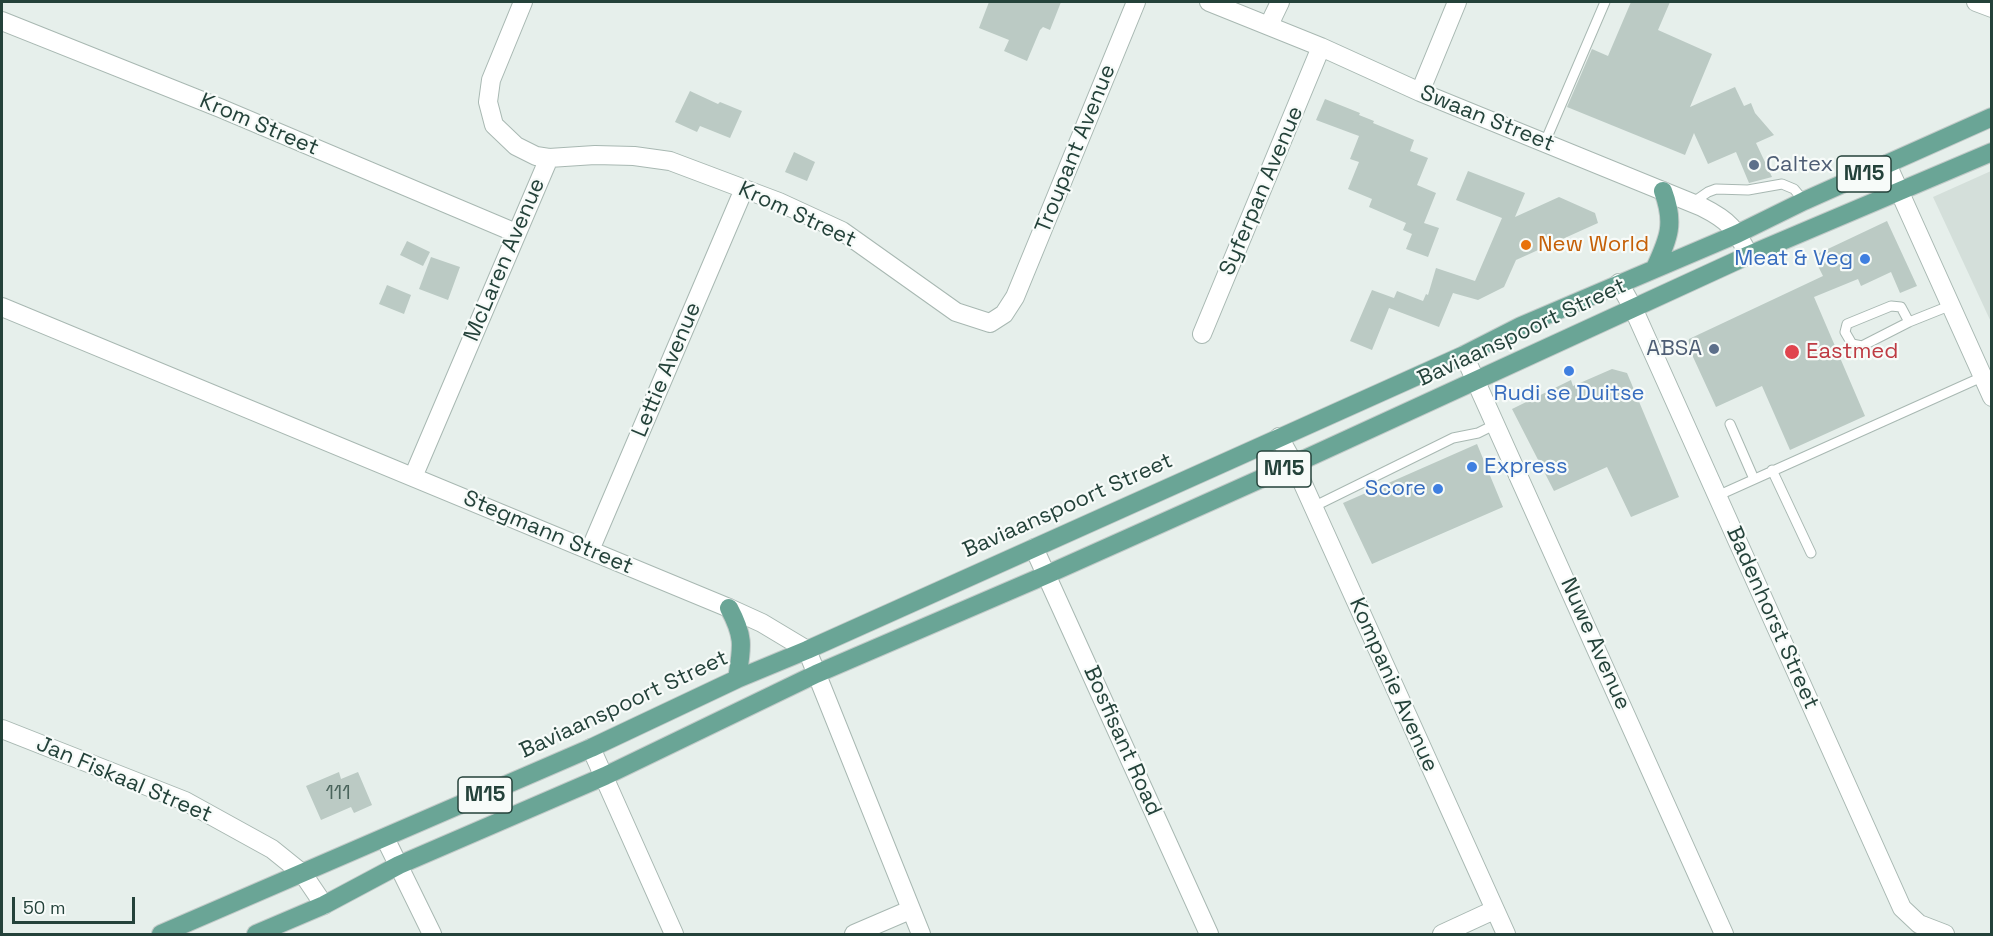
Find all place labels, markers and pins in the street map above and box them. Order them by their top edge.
place label: Caltex [1766,152,1833,178]
marker: Caltex [1747,158,1761,172]
place label: New World [1538,232,1649,258]
marker: New World [1519,238,1533,252]
place label: Meat & Veg [1734,246,1853,272]
marker: Meat & Veg [1858,252,1872,266]
place label: ABSA [1646,336,1702,362]
place label: Eastmed [1806,339,1899,365]
marker: ABSA [1707,342,1721,356]
marker: Eastmed [1783,343,1801,361]
marker: Rudi se Duitse [1562,364,1576,378]
place label: Rudi se Duitse [1493,381,1645,407]
place label: Express [1484,454,1568,480]
marker: Express [1465,460,1479,474]
place label: Score [1365,476,1426,502]
marker: Score [1431,482,1445,496]

